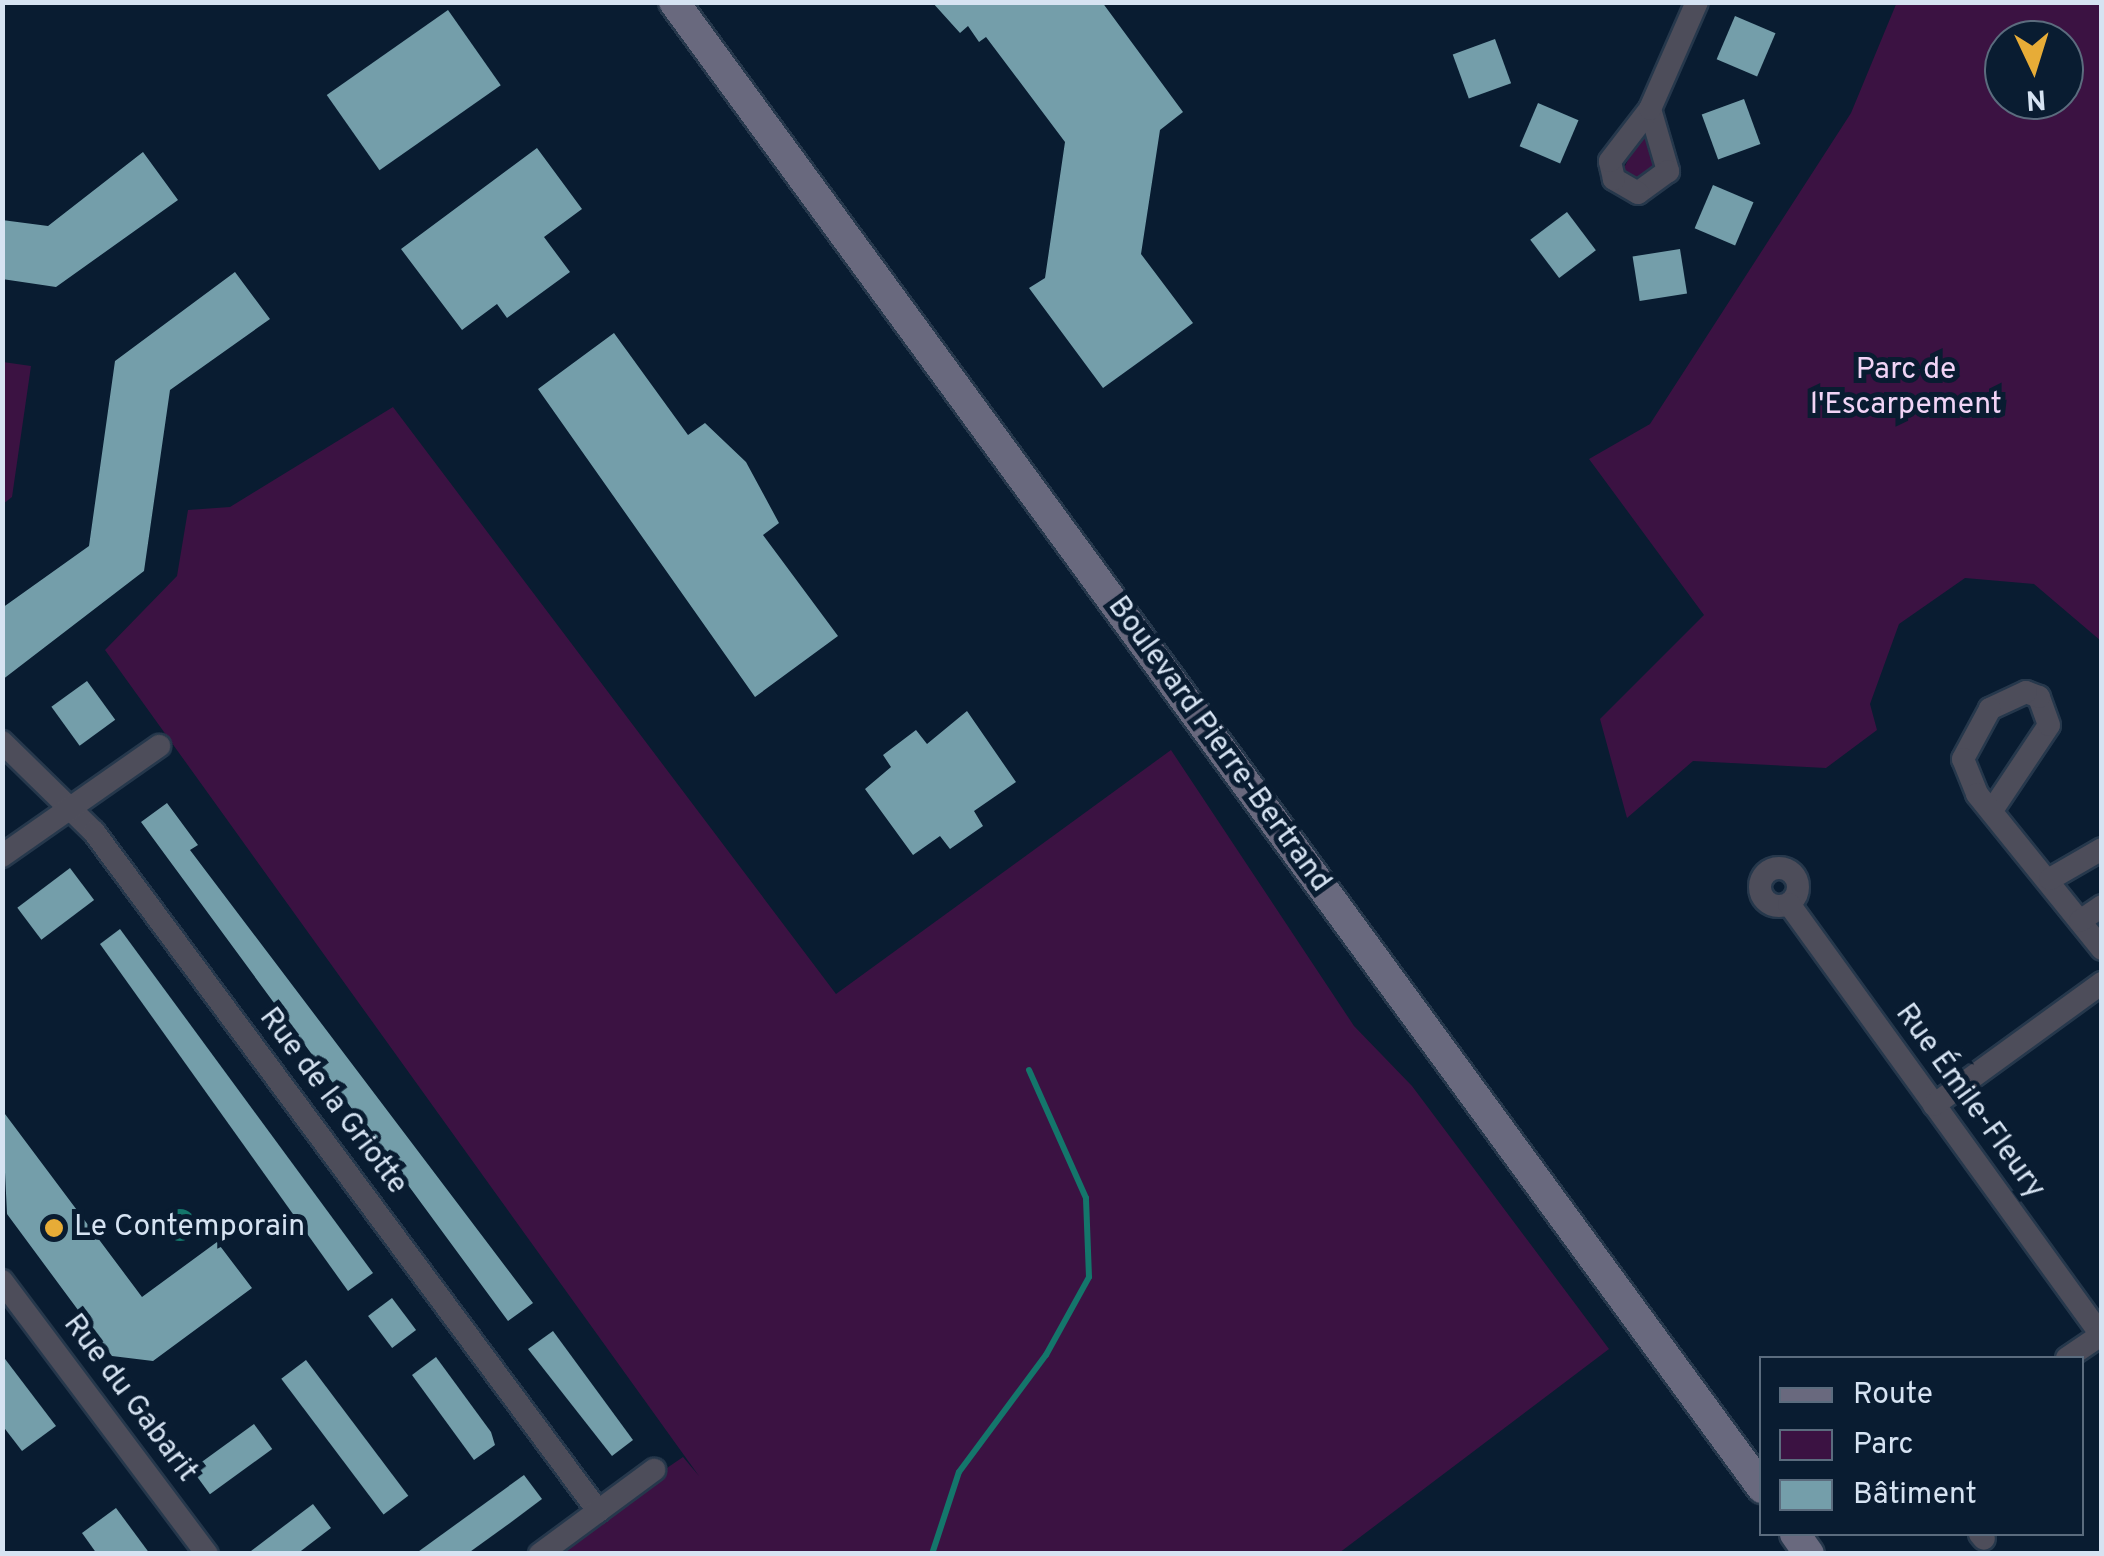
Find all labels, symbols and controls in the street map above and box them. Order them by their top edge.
north arrow [1984,20,2084,120]
text: N [2025,79,2047,117]
park label: Parc de l'Escarpement [1810,353,2002,424]
street label: Boulevard Pierre-Bertrand [1099,590,1337,900]
street label: Rue Émile-Fleury [1886,998,2052,1206]
street label: Rue de la Griotte [250,1002,414,1202]
place label: Le Contemporain [74,1210,305,1246]
marker: Le Contemporain [43,1217,65,1239]
street label: Rue du Gabarit [54,1308,204,1490]
legend [1759,1356,2084,1536]
text: Route [1853,1377,1933,1414]
text: Parc [1853,1427,1913,1464]
text: Bâtiment [1853,1477,1977,1514]

